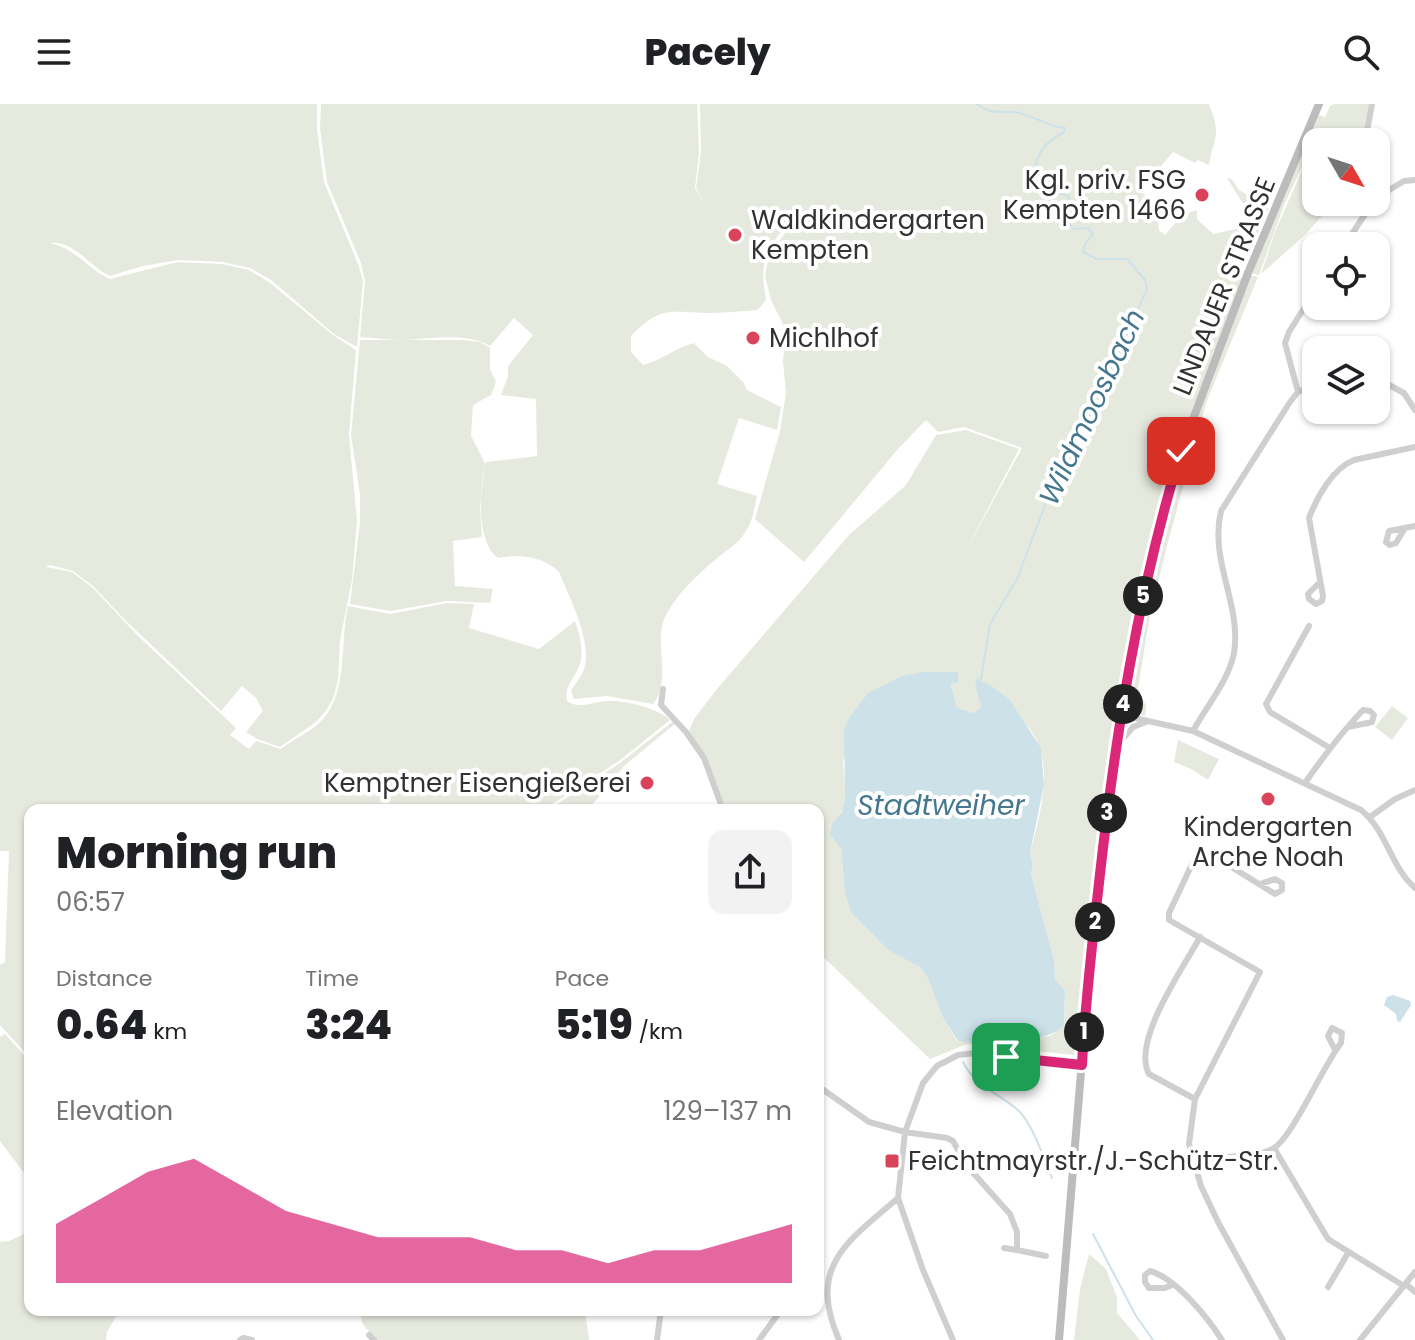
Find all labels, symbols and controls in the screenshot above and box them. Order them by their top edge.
text: Pacely [644,27,771,78]
icon: menu [32,30,76,74]
icon: search [1339,30,1383,74]
north arrow [1302,128,1390,216]
map controls [1302,128,1390,424]
place label: Kgl. priv. FSG Kempten 1466 [1003,162,1186,228]
street label: LINDAUER STRASSE [1164,172,1284,400]
marker: Kgl. priv. FSG Kempten 1466 [1193,186,1211,204]
place label: Waldkindergarten Kempten [751,202,985,268]
marker: Waldkindergarten Kempten [726,226,744,244]
button: locate [1302,232,1390,320]
water label: Wildmoosbach [1030,303,1154,511]
place label: Michlhof [769,320,878,356]
marker: Michlhof [744,329,762,347]
button: layers [1302,336,1390,424]
pin [1147,417,1215,485]
icon: check [1159,429,1203,473]
pin: 5 [1123,576,1163,616]
text: 5 [1136,580,1150,611]
pin: 4 [1103,684,1143,724]
text: 4 [1116,688,1130,719]
place label: Kemptner Eisengießerei [324,765,631,801]
marker: Kemptner Eisengießerei [638,774,656,792]
water label: Stadtweiher [857,786,1025,825]
marker: Kindergarten Arche Noah [1259,790,1277,808]
pin: 3 [1087,793,1127,833]
text: 3 [1100,797,1114,828]
place label: Kindergarten Arche Noah [1183,809,1353,875]
text: Morning run [56,822,337,883]
button: share [708,830,792,914]
text: 06:57 [56,884,125,920]
pin: 2 [1075,902,1115,942]
text: 2 [1089,906,1101,937]
text: Distance [56,963,152,994]
text: Time [305,963,359,994]
text: Pace [555,963,609,994]
text: 0.64 [56,997,147,1053]
text: 3:24 [305,997,392,1053]
text: 5:19 [555,997,633,1053]
pin: 1 [1064,1012,1104,1052]
text: km [147,1016,187,1047]
text: /km [633,1016,683,1047]
text: 1 [1080,1016,1088,1047]
pin [972,1023,1040,1091]
icon: arrive [984,1035,1028,1079]
text: Elevation [56,1093,173,1129]
text: 129–137 m [663,1093,792,1129]
place label: Feichtmayrstr./J.-Schütz-Str. [908,1143,1278,1179]
marker: Feichtmayrstr./J.-Schütz-Str. [883,1152,901,1170]

